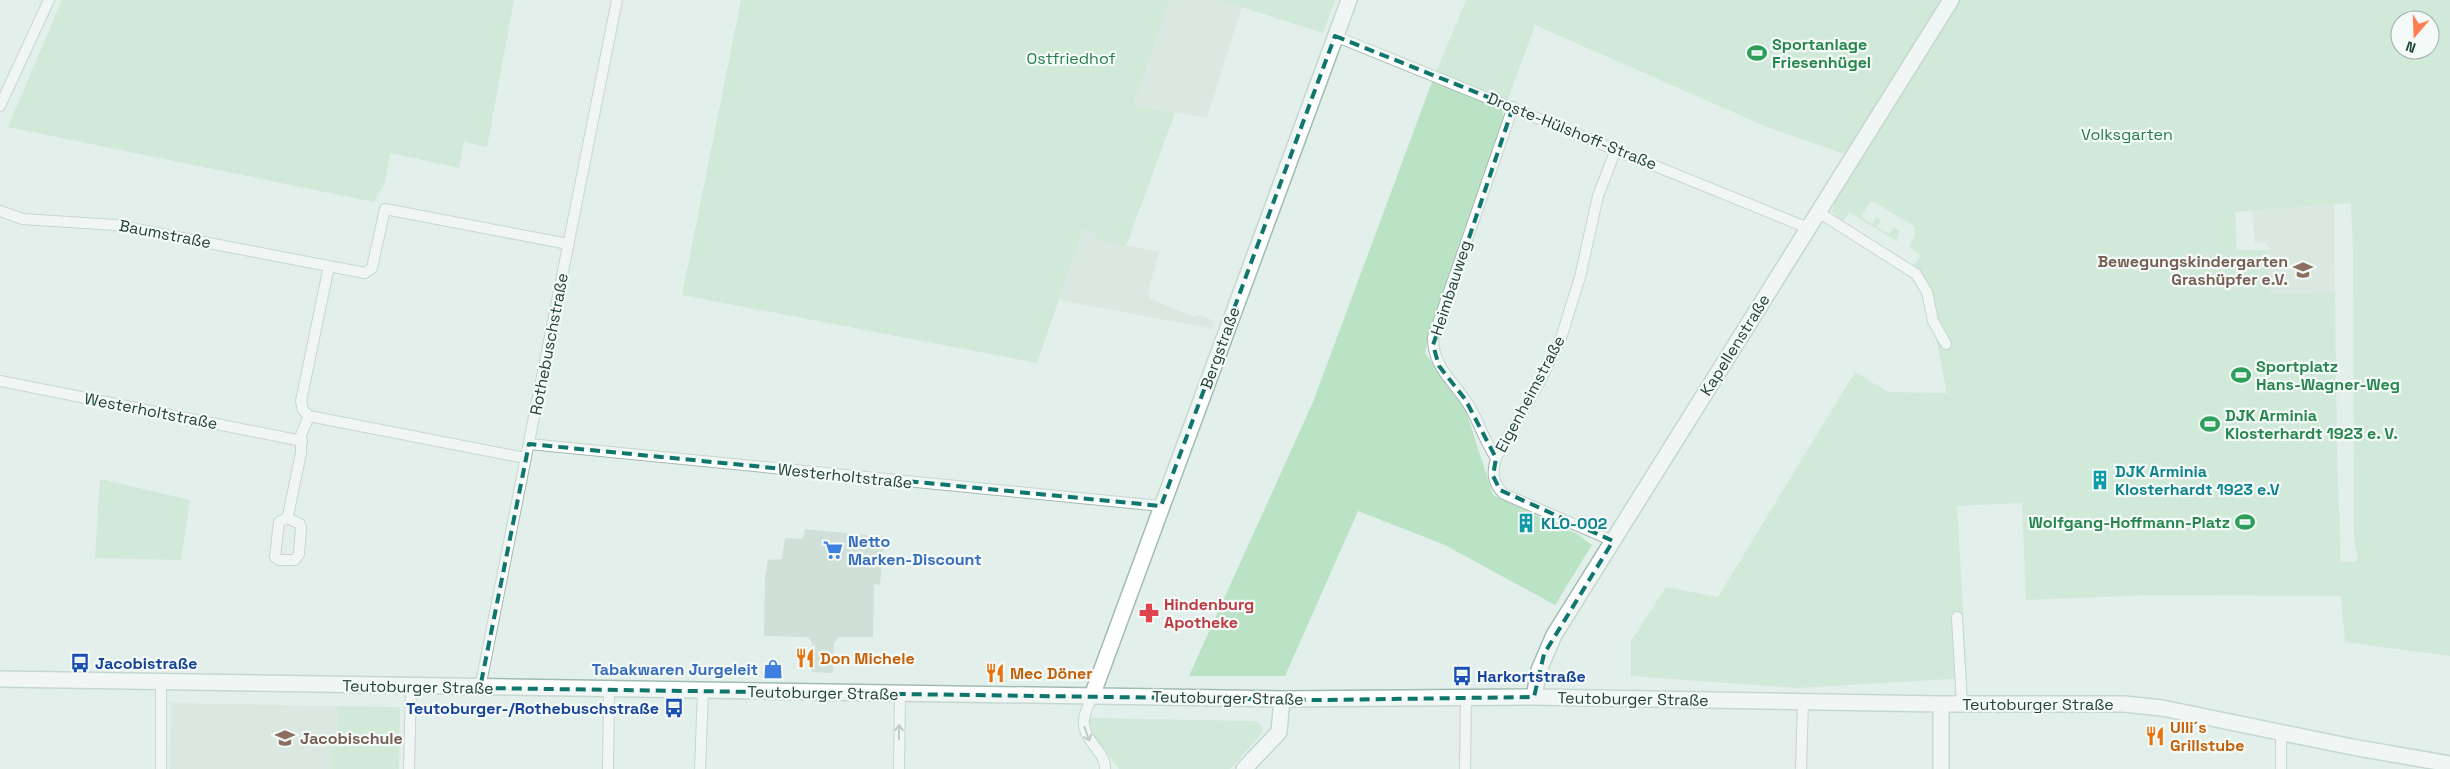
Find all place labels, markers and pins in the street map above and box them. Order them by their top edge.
place label: Sportanlage Friesenhügel [1772,34,1871,73]
sports icon: Sportanlage Friesenhügel [1746,42,1768,64]
place label: Bewegungskindergarten Grashüpfer e.V. [2097,251,2288,290]
school or university icon: Bewegungskindergarten Grashüpfer e.V. [2292,259,2314,281]
place label: Sportplatz Hans-Wagner-Weg [2256,356,2400,395]
sports icon: Sportplatz Hans-Wagner-Weg [2230,364,2252,386]
place label: DJK Arminia Klosterhardt 1923 e. V. [2225,405,2398,444]
sports icon: DJK Arminia Klosterhardt 1923 e. V. [2199,413,2221,435]
place label: DJK Arminia Klosterhardt 1923 e.V [2115,461,2280,500]
building icon: DJK Arminia Klosterhardt 1923 e.V [2089,469,2111,491]
sports icon: Wolfgang-Hoffmann-Platz [2234,511,2256,533]
building icon: KLO-002 [1515,512,1537,534]
place label: Wolfgang-Hoffmann-Platz [2029,512,2230,533]
place label: KLO-002 [1541,513,1607,534]
place label: Netto Marken-Discount [848,531,982,570]
supermarket icon: Netto Marken-Discount [822,539,844,561]
place label: Hindenburg Apotheke [1164,594,1254,633]
pharmacy icon: Hindenburg Apotheke [1138,602,1160,624]
restaurant icon: Don Michele [794,647,816,669]
place label: Don Michele [820,648,915,669]
bus stop icon: Jacobistraße [69,652,91,674]
place label: Jacobistraße [95,653,198,674]
shop icon: Tabakwaren Jurgeleit [762,658,784,680]
place label: Tabakwaren Jurgeleit [592,659,758,680]
restaurant icon: Mec Döner [984,662,1006,684]
place label: Mec Döner [1010,663,1093,684]
bus stop icon: Harkortstraße [1451,665,1473,687]
place label: Harkortstraße [1477,666,1586,687]
bus stop icon: Teutoburger-/Rothebuschstraße [663,697,685,719]
place label: Teutoburger-/Rothebuschstraße [406,698,659,719]
place label: Ulli´s Grillstube [2170,717,2245,756]
restaurant icon: Ulli´s Grillstube [2144,725,2166,747]
school or university icon: Jacobischule [274,727,296,749]
place label: Jacobischule [300,728,403,749]

